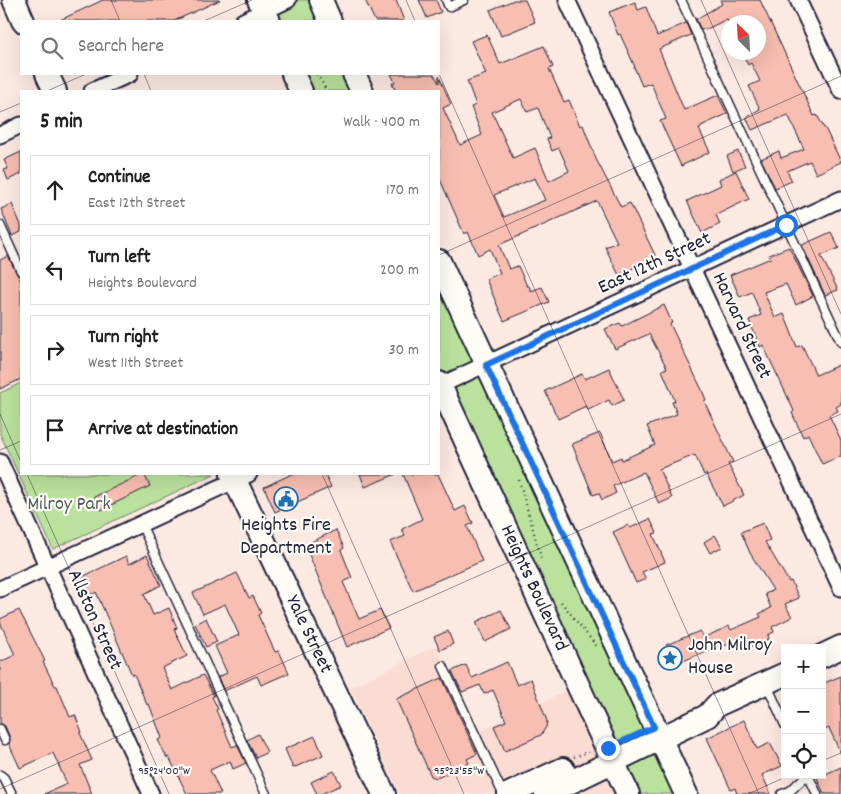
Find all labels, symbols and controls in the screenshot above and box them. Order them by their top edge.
north arrow [721,15,766,60]
search box [20,20,440,75]
icon: search [38,34,66,62]
text: Search here [78,34,164,61]
text: 5 min [40,108,83,138]
text: Walk · 400 m [343,111,420,134]
text: Continue [88,165,150,192]
icon: ahead [41,176,69,204]
text: 170 m [386,179,419,202]
text: East 12th Street [88,192,185,215]
route start [775,214,798,237]
street label: East 12th Street [594,226,716,302]
text: Turn left [88,245,151,272]
icon: left [41,256,69,284]
text: 200 m [380,259,419,282]
street label: Harvard Street [704,268,778,384]
text: Heights Boulevard [88,272,197,295]
text: Turn right [88,325,159,352]
icon: right [41,336,69,364]
text: 30 m [389,339,419,362]
text: West 11th Street [88,352,183,375]
icon: arrive [41,416,69,444]
text: Arrive at destination [88,417,238,444]
public building icon: Heights Fire Department [273,486,299,512]
park label: Milroy Park [27,491,111,519]
place label: Heights Fire Department [240,512,332,563]
street label: Heights Boulevard [492,521,575,656]
street label: Allston Street [59,565,129,675]
street label: Yale Street [278,591,339,679]
place label: John Milroy House [688,632,773,683]
map controls [781,644,826,779]
button: + [781,644,826,689]
place icon: John Milroy House [657,645,683,671]
button: − [781,689,826,734]
button: locate [781,734,826,779]
route end [597,737,620,760]
text: 95°24'00"W [138,763,190,780]
text: 95°23'55"W [434,763,484,780]

